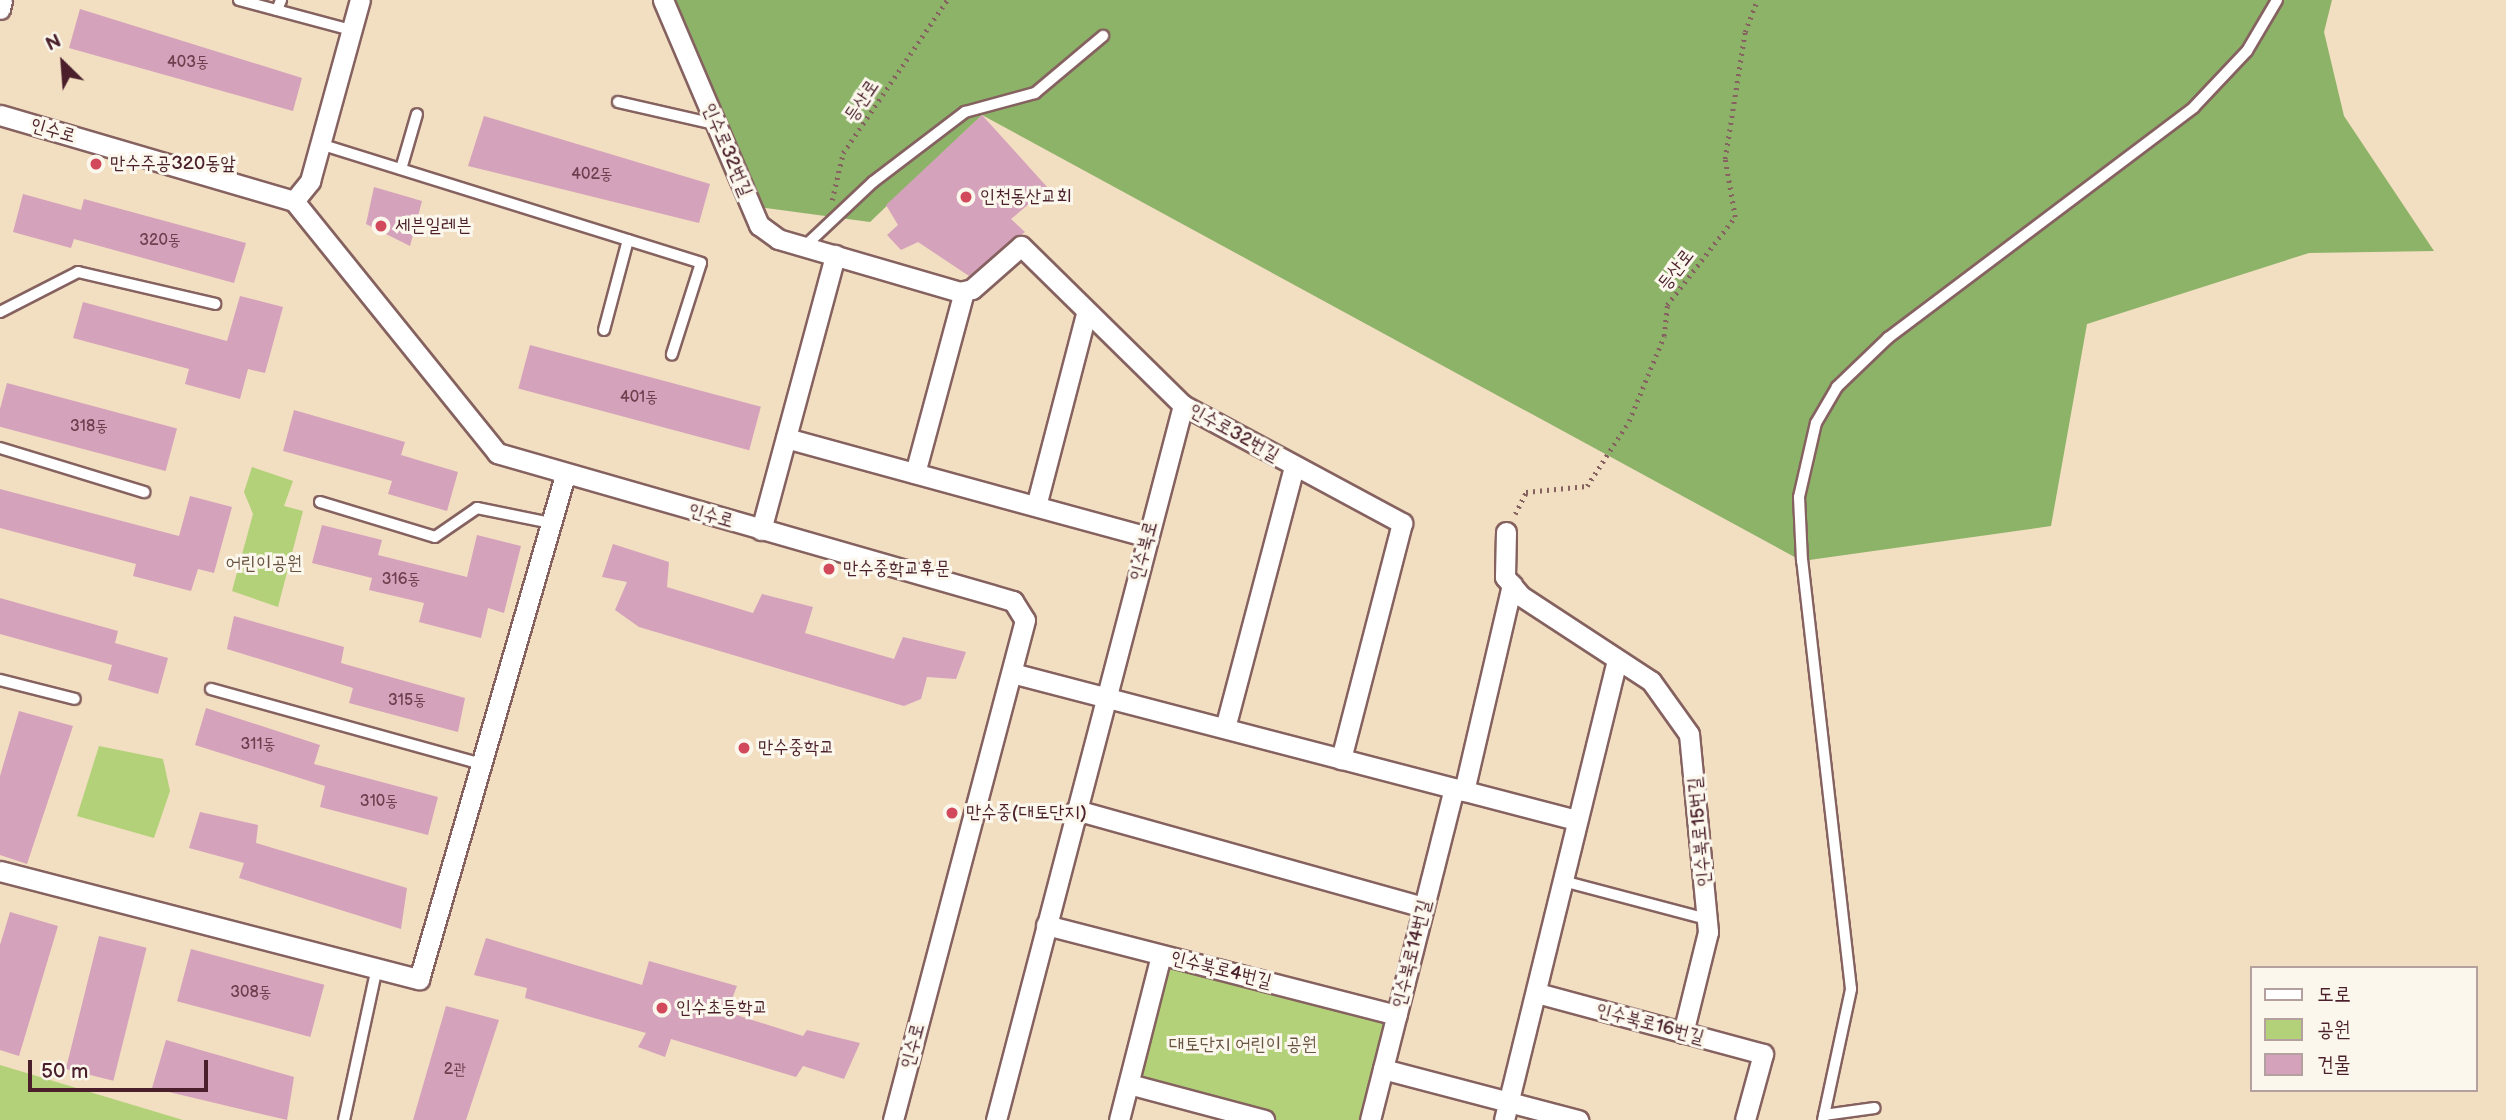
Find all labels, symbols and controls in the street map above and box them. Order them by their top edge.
north arrow [28,28,98,98]
text: N [43,30,65,57]
house number: 403동 [167,53,209,73]
street label: 등산로 [840,76,884,126]
street label: 인수로32번길 [697,100,757,200]
street label: 인수로 [28,114,78,148]
place label: 만수주공320동앞 [110,153,236,175]
marker: 만수주공320동앞 [88,156,104,172]
house number: 402동 [571,165,613,185]
place label: 인천동산교회 [980,186,1072,208]
marker: 인천동산교회 [958,189,974,205]
place label: 세븐일레븐 [395,215,471,237]
marker: 세븐일레븐 [373,218,389,234]
house number: 320동 [139,231,181,251]
street label: 등산로 [1653,245,1699,295]
house number: 401동 [620,388,658,408]
street label: 인수로32번길 [1185,399,1283,467]
house number: 318동 [70,417,108,437]
street label: 인수로 [686,499,736,533]
street label: 인수북로 [1125,519,1163,583]
park label: 어린이공원 [226,553,302,575]
place label: 만수중학교후문 [843,558,950,580]
marker: 만수중학교후문 [821,561,837,577]
house number: 316동 [382,570,420,590]
house number: 315동 [388,691,426,711]
house number: 311동 [240,735,276,755]
place label: 만수중학교 [758,737,834,759]
marker: 만수중학교 [736,740,752,756]
street label: 인수북로15번길 [1684,776,1716,888]
house number: 310동 [360,792,398,812]
place label: 만수중(대토단지) [966,802,1087,824]
marker: 만수중(대토단지) [944,805,960,821]
street label: 인수북로14번길 [1388,898,1436,1010]
street label: 인수북로4번길 [1168,946,1274,994]
legend [2250,966,2478,1092]
text: 도로 [2317,982,2351,1007]
house number: 308동 [230,983,272,1003]
place label: 인수초등학교 [676,997,768,1019]
street label: 인수북로16번길 [1594,999,1706,1049]
marker: 인수초등학교 [654,1000,670,1016]
text: 공원 [2317,1017,2351,1042]
street label: 인수로 [896,1021,930,1071]
park label: 대토단지 어린이 공원 [1169,1034,1317,1056]
scale bar [32,1046,212,1090]
text: 건물 [2317,1052,2351,1077]
text: 50 m [41,1059,88,1084]
house number: 2관 [444,1060,466,1080]

